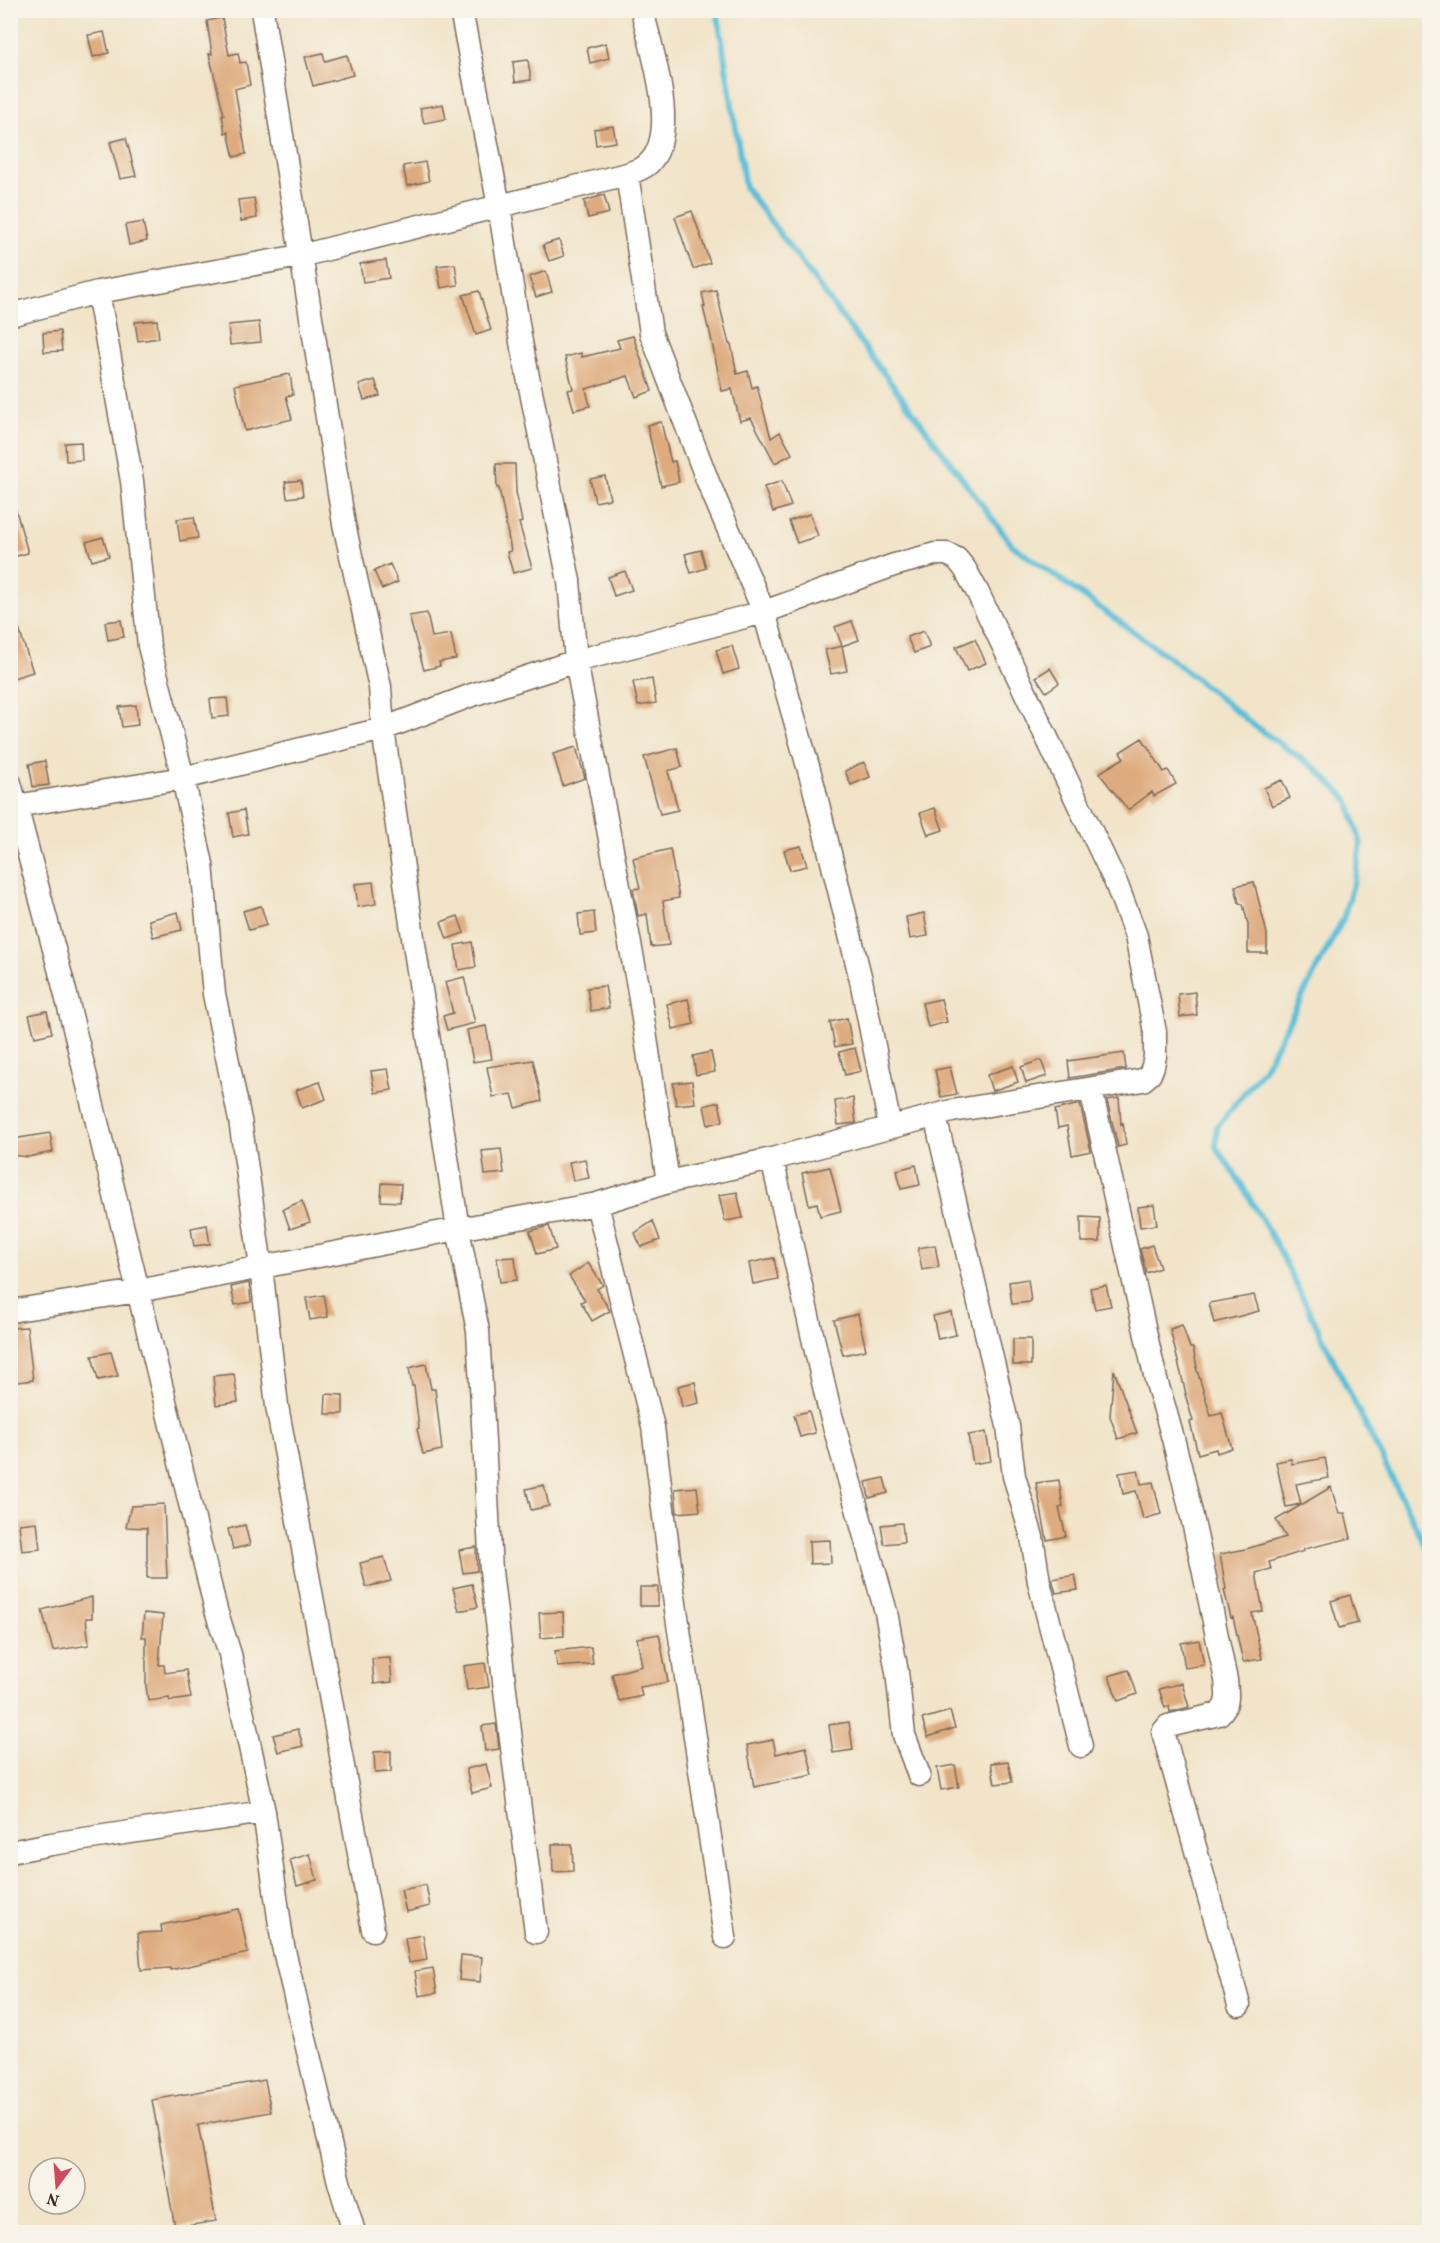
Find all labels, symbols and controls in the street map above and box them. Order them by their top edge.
north arrow [27,2156,87,2216]
text: N [44,2186,62,2211]

